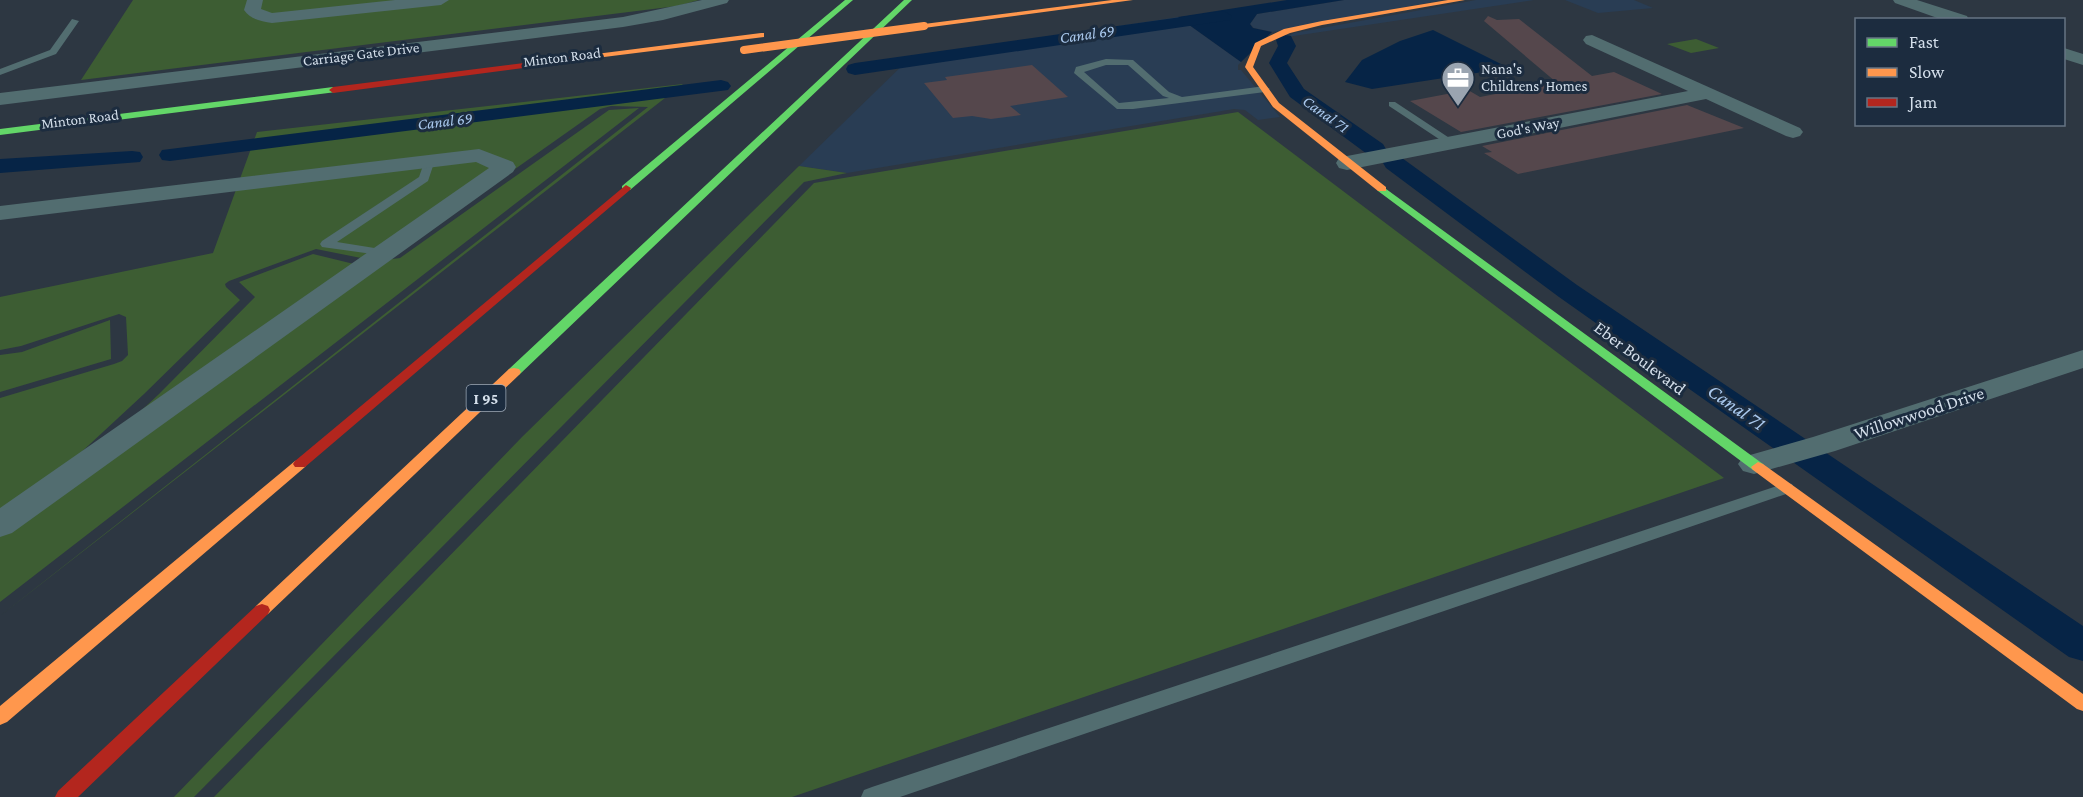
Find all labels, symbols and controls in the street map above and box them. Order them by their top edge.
legend [1855,18,2065,126]
water label: Canal 69 [1058,22,1116,46]
text: Fast [1909,32,1940,52]
street label: Carriage Gate Drive [302,39,421,70]
street label: Minton Road [522,44,602,70]
office icon: Nana's Childrens' Homes [1440,60,1476,107]
place label: Nana's Childrens' Homes [1481,61,1587,94]
text: Slow [1909,62,1945,82]
water label: Canal 71 [1300,92,1352,136]
text: Jam [1907,92,1938,112]
street label: Minton Road [40,106,120,132]
water label: Canal 69 [417,109,473,133]
street label: God's Way [1495,114,1561,143]
street label: Eber Boulevard [1590,317,1690,399]
water label: Canal 71 [1704,379,1770,435]
street label: Willowwood Drive [1851,383,1987,443]
road number: I 95 [466,385,506,411]

